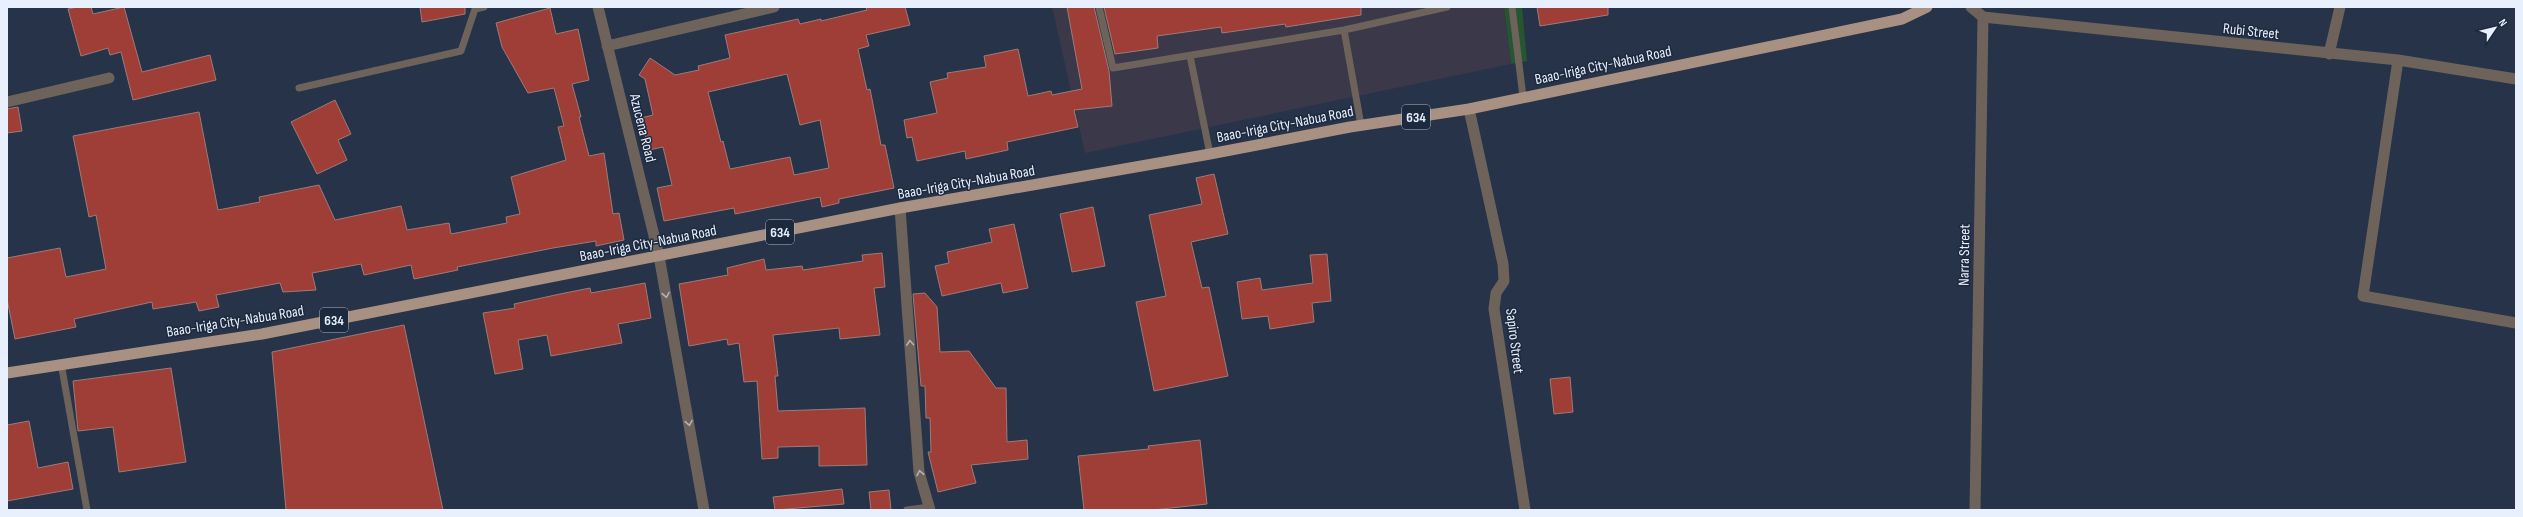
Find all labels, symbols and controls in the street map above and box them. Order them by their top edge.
north arrow [2475,8,2515,48]
text: N [2496,16,2510,29]
street label: Rubi Street [2222,19,2280,44]
street label: Baao-Iriga City-Nabua Road [1533,42,1673,89]
street label: Azucena Road [625,91,660,164]
street label: Baao-Iriga City-Nabua Road [1215,102,1355,147]
road number: 634 [1402,105,1430,129]
street label: Baao-Iriga City-Nabua Road [896,161,1036,204]
road number: 634 [766,220,794,244]
street label: Baao-Iriga City-Nabua Road [578,221,718,266]
street label: Narra Street [1954,224,1975,286]
one-way arrow [661,292,670,298]
street label: Baao-Iriga City-Nabua Road [165,301,305,342]
street label: Sapiro Street [1501,307,1528,375]
road number: 634 [320,308,348,332]
one-way arrow [905,340,914,346]
one-way arrow [684,420,692,426]
one-way arrow [916,469,925,476]

